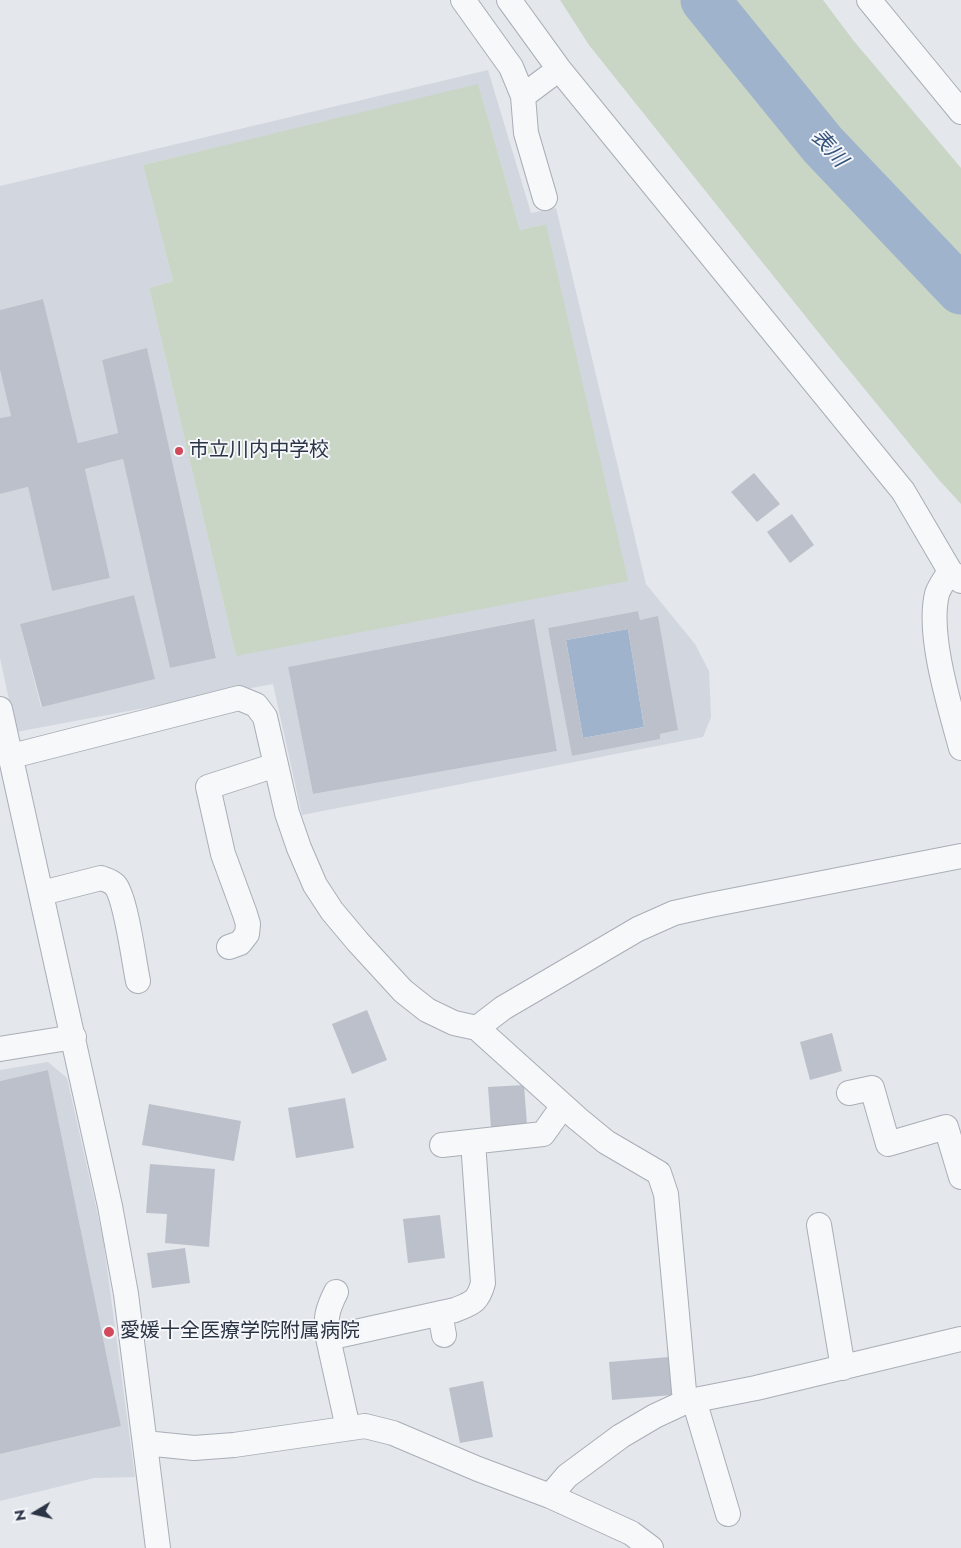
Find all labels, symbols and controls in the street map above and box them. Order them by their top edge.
water label: 表川 [805,125,851,173]
place label: 市立川内中学校 [189,439,329,463]
marker: 市立川内中学校 [173,445,185,457]
place label: 愛媛十全医療学院附属病院 [120,1320,360,1344]
marker: 愛媛十全医療学院附属病院 [102,1325,116,1339]
north arrow [10,1488,60,1538]
text: N [9,1508,31,1522]

